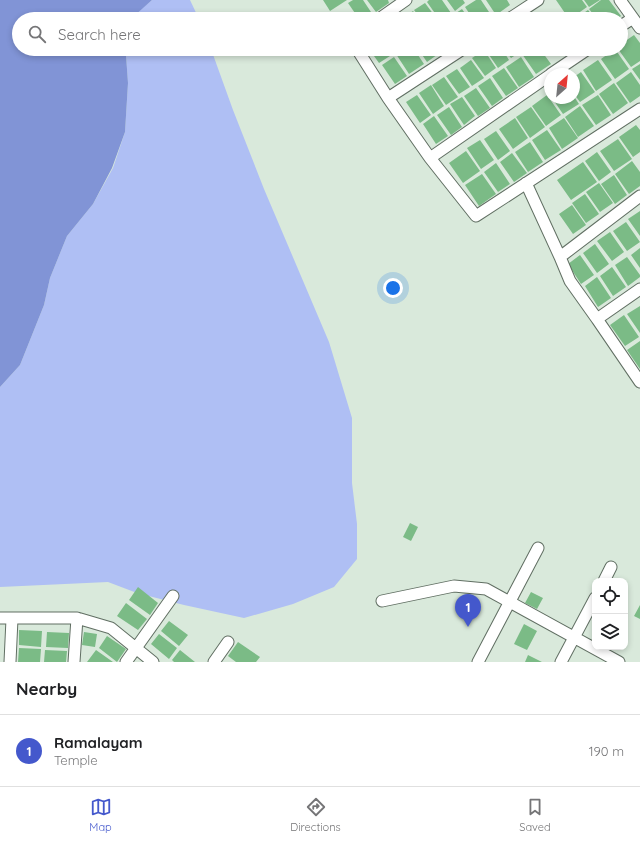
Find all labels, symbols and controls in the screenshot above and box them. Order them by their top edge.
search box [12,12,628,56]
icon: search [26,23,48,45]
text: Search here [58,25,141,44]
north arrow [544,68,580,104]
your location [383,278,403,298]
map controls [592,578,628,650]
button: locate [592,578,628,614]
pin: 1 [455,594,481,627]
button: layers [592,614,628,650]
text: Nearby [16,678,77,699]
text: Ramalayam [54,733,143,752]
text: 1 [26,743,32,759]
text: 190 m [589,743,624,759]
text: Temple [54,752,98,768]
tab: Map [89,796,112,834]
tab: Directions [290,796,341,834]
tab: Saved [519,796,551,834]

